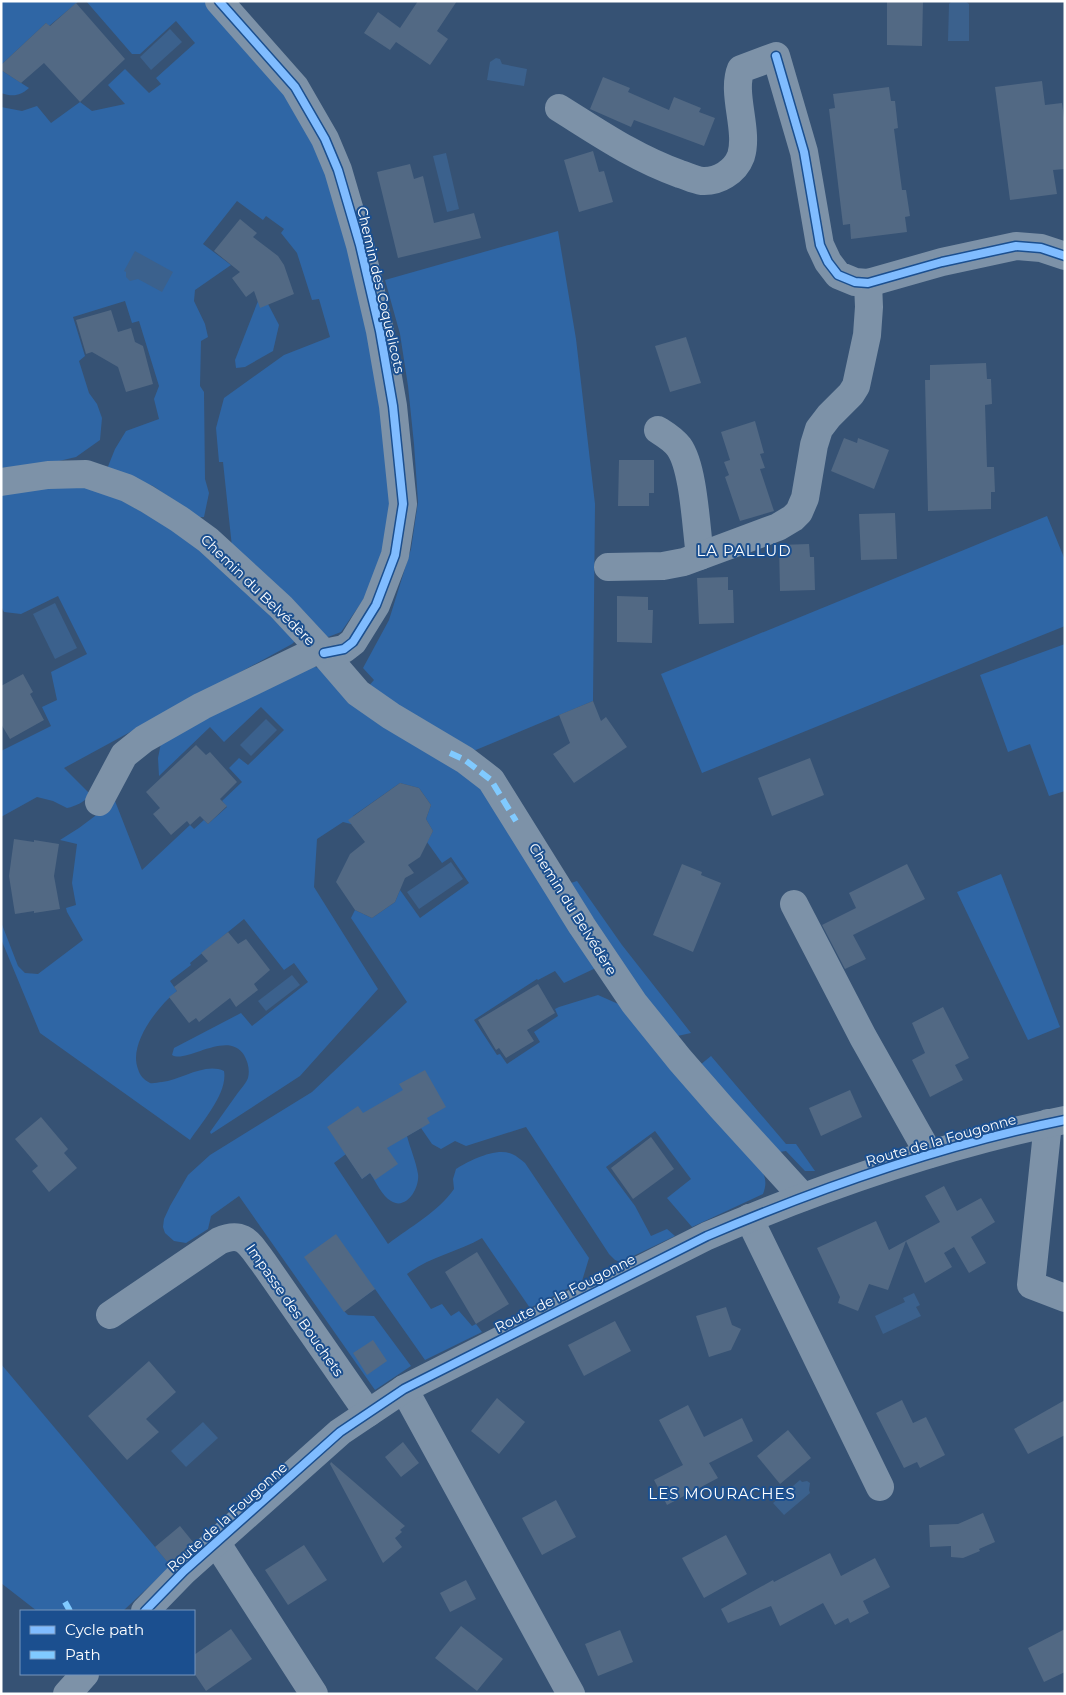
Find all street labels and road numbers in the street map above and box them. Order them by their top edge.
street label: Chemin des Coquelicots [353,205,409,375]
street label: Chemin du Belvédère [197,531,319,649]
street label: Chemin du Belvédère [525,840,621,978]
street label: Route de la Fougonne [864,1110,1018,1170]
street label: Impasse des Bouchets [242,1240,348,1380]
street label: Route de la Fougonne [492,1250,638,1336]
street label: Route de la Fougonne [163,1458,291,1576]

